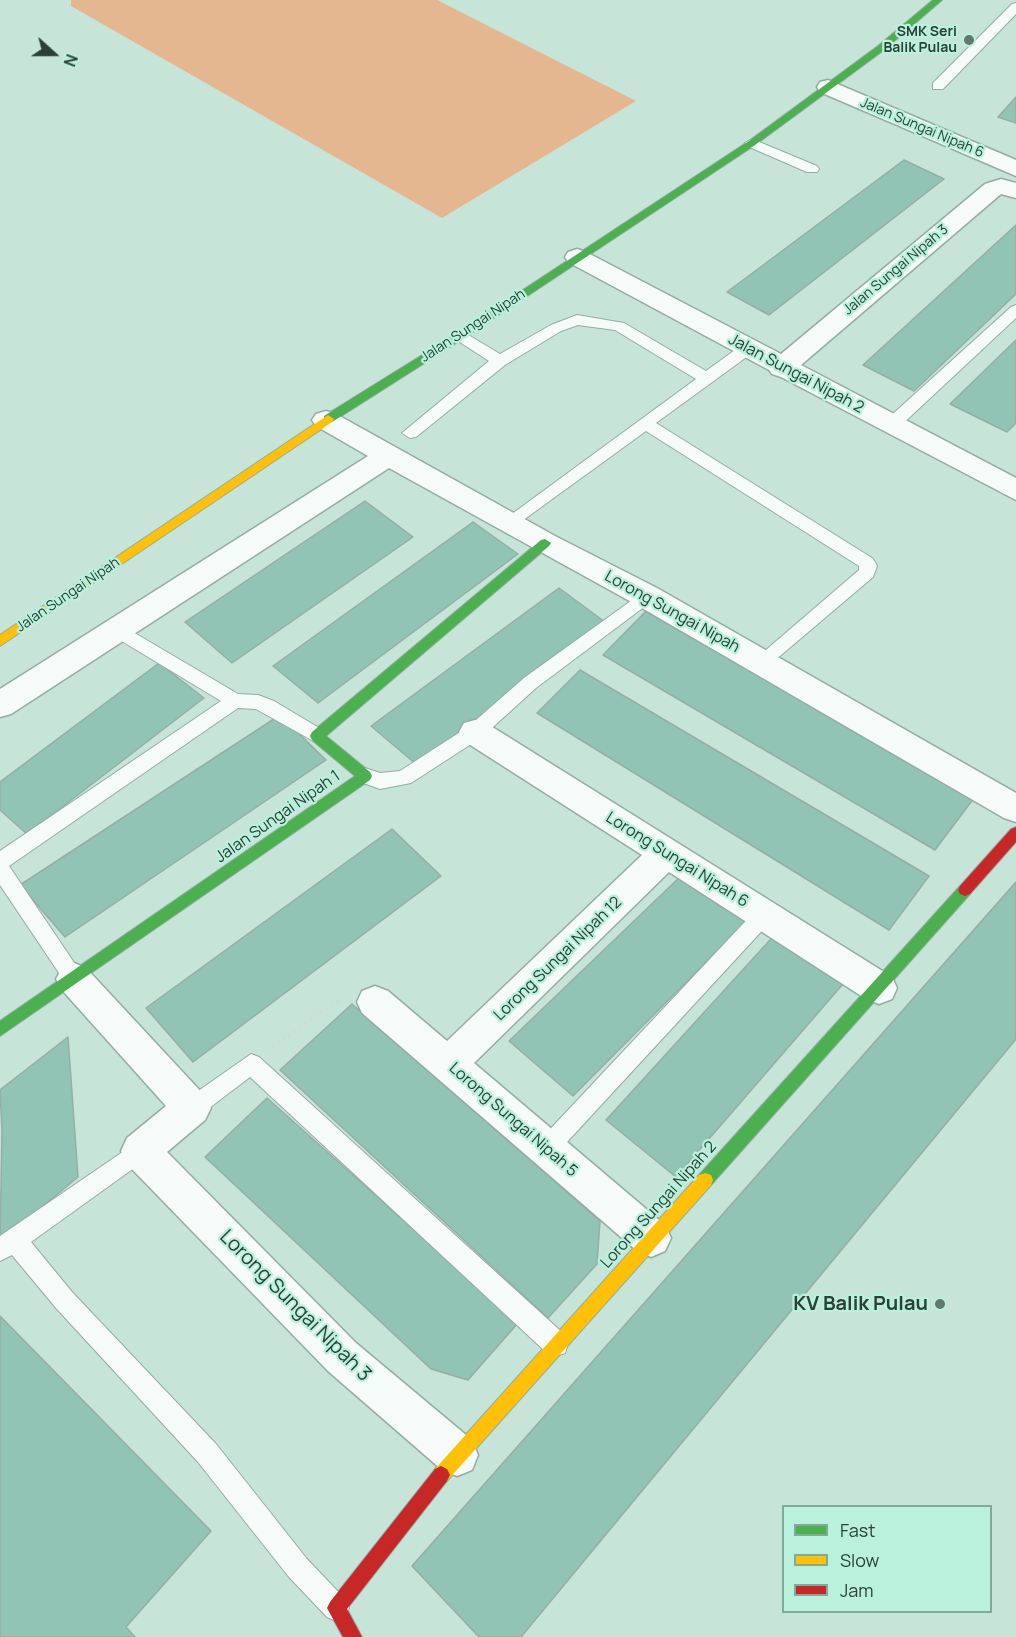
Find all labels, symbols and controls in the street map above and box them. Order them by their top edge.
north arrow [24,24,84,84]
place label: SMK Seri Balik Pulau [883,24,957,56]
marker: SMK Seri Balik Pulau [962,33,976,47]
text: N [58,51,83,70]
street label: Jalan Sungai Nipah 6 [858,94,986,162]
street label: Jalan Sungai Nipah 3 [840,221,952,319]
street label: Jalan Sungai Nipah [418,286,528,366]
street label: Jalan Sungai Nipah 2 [725,330,867,418]
street label: Jalan Sungai Nipah [13,554,123,636]
street label: Lorong Sungai Nipah [601,567,743,657]
street label: Jalan Sungai Nipah 1 [212,767,344,867]
street label: Lorong Sungai Nipah 6 [602,808,752,912]
street label: Lorong Sungai Nipah 12 [490,893,626,1025]
street label: Lorong Sungai Nipah 5 [445,1059,581,1181]
street label: Lorong Sungai Nipah 2 [597,1138,721,1272]
street label: Lorong Sungai Nipah 3 [214,1225,376,1387]
place label: KV Balik Pulau [793,1292,928,1316]
marker: KV Balik Pulau [933,1297,947,1311]
legend [782,1505,992,1613]
text: Fast [840,1518,875,1542]
text: Slow [840,1548,879,1572]
text: Jam [840,1578,874,1602]

